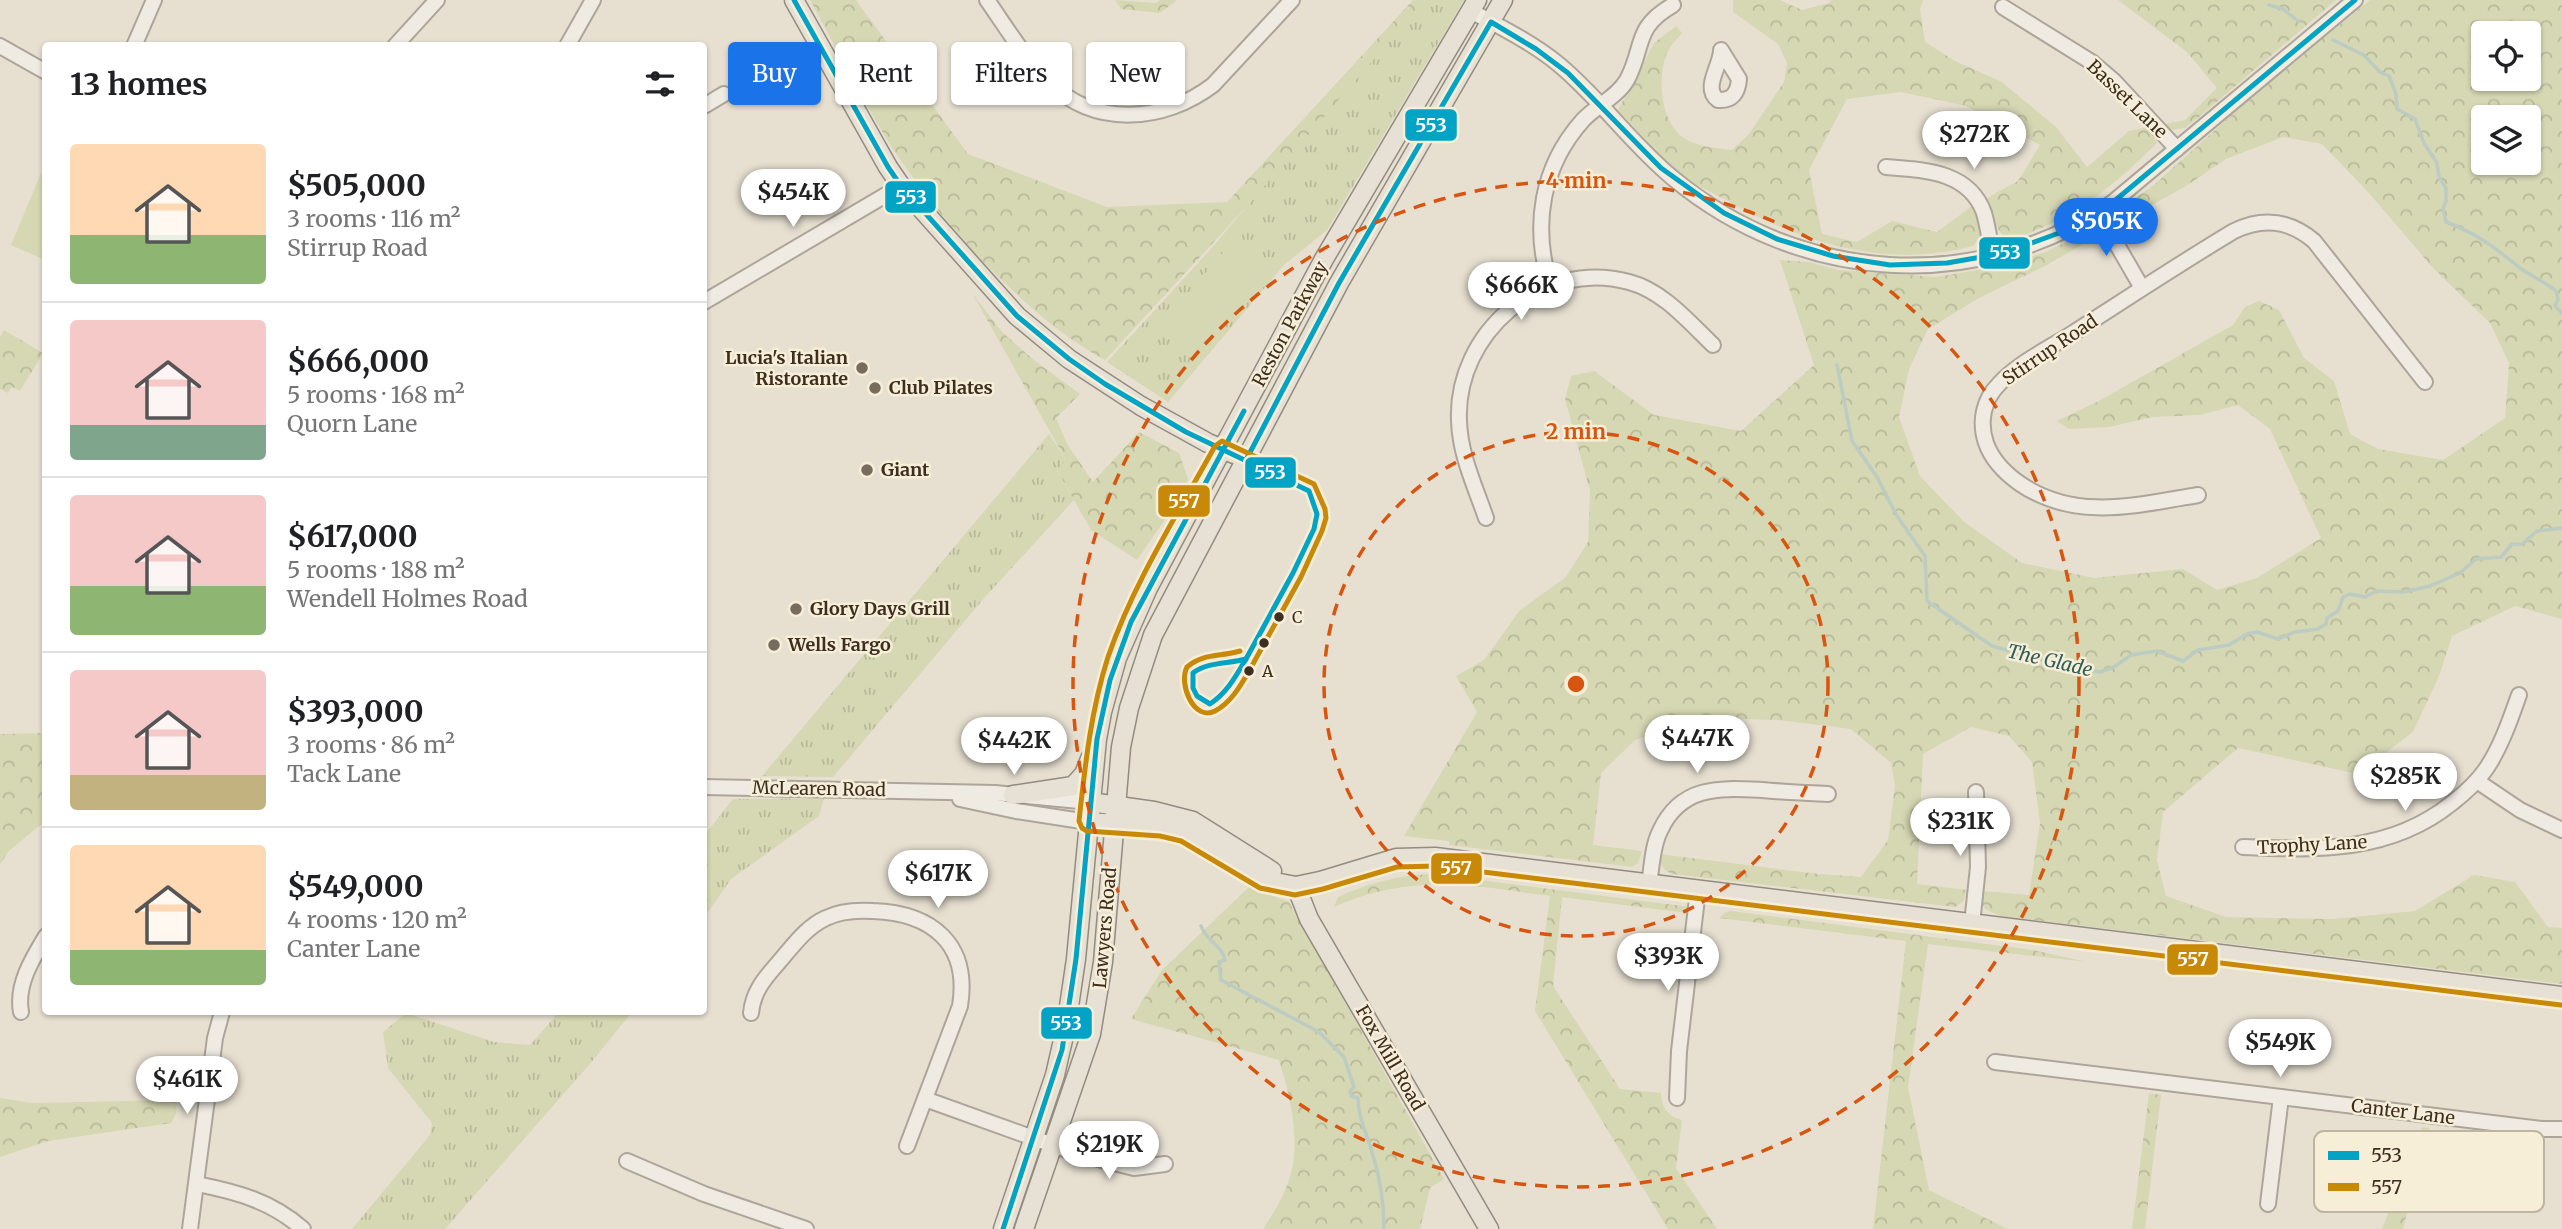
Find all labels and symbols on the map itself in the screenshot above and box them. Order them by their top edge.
street label: Basset Lane [2082,54,2173,143]
line badge: 553 [1404,108,1458,142]
pin: $272K [1925,111,2023,171]
text: 553 [1415,113,1447,137]
text: 4 min [1546,167,1606,194]
pin: $454K [744,170,842,229]
line badge: 553 [884,180,937,214]
text: 553 [895,185,927,209]
pin: $505K [2057,198,2155,258]
line badge: 553 [1978,236,2031,270]
text: 553 [1989,240,2021,264]
street label: Reston Parkway [1247,257,1333,391]
pin: $666K [1472,262,1570,322]
street label: Stirrup Road [1998,309,2102,390]
place label: Lucia's Italian Ristorante [725,346,848,390]
marker: Lucia's Italian Ristorante [854,360,870,376]
place label: Club Pilates [889,376,993,399]
marker: Club Pilates [867,380,883,396]
text: 2 min [1546,418,1606,445]
line badge: 553 [1244,456,1297,489]
place label: Giant [881,458,930,481]
text: 553 [1254,460,1286,484]
marker: Giant [859,462,875,478]
line badge: 557 [1157,484,1211,518]
text: 557 [1168,489,1200,513]
place label: Glory Days Grill [810,597,950,620]
marker: Glory Days Grill [788,601,804,617]
place label: C [1292,607,1302,627]
marker: C [1272,610,1286,624]
place label: Wells Fargo [787,633,891,656]
unlabelled marker [1257,636,1271,650]
marker: Wells Fargo [766,637,782,653]
water label: The Glade [2005,639,2095,682]
place label: A [1261,661,1274,681]
marker: A [1242,664,1256,678]
centre of rings [1564,672,1588,696]
pin: $447K [1648,716,1746,775]
pin: $442K [965,718,1063,777]
pin: $285K [2356,754,2454,813]
street label: McLearen Road [752,776,886,801]
pin: $231K [1911,798,2009,858]
street label: Trophy Lane [2256,830,2368,859]
pin: $617K [889,850,987,910]
line badge: 557 [1430,852,1483,885]
text: 557 [1440,856,1472,880]
street label: Lawyers Road [1088,866,1121,990]
pin: $393K [1619,934,1717,993]
line badge: 557 [2166,943,2219,976]
text: 557 [2177,947,2209,971]
street label: Fox Mill Road [1351,1001,1430,1115]
line badge: 553 [1040,1006,1093,1040]
text: 553 [1050,1011,1082,1035]
pin: $549K [2231,1020,2329,1079]
pin: $461K [138,1056,236,1116]
street label: Canter Lane [2350,1094,2456,1129]
pin: $219K [1060,1122,1158,1181]
legend [2314,1131,2544,1212]
text: 553 [2371,1143,2402,1167]
text: 557 [2371,1175,2402,1199]

